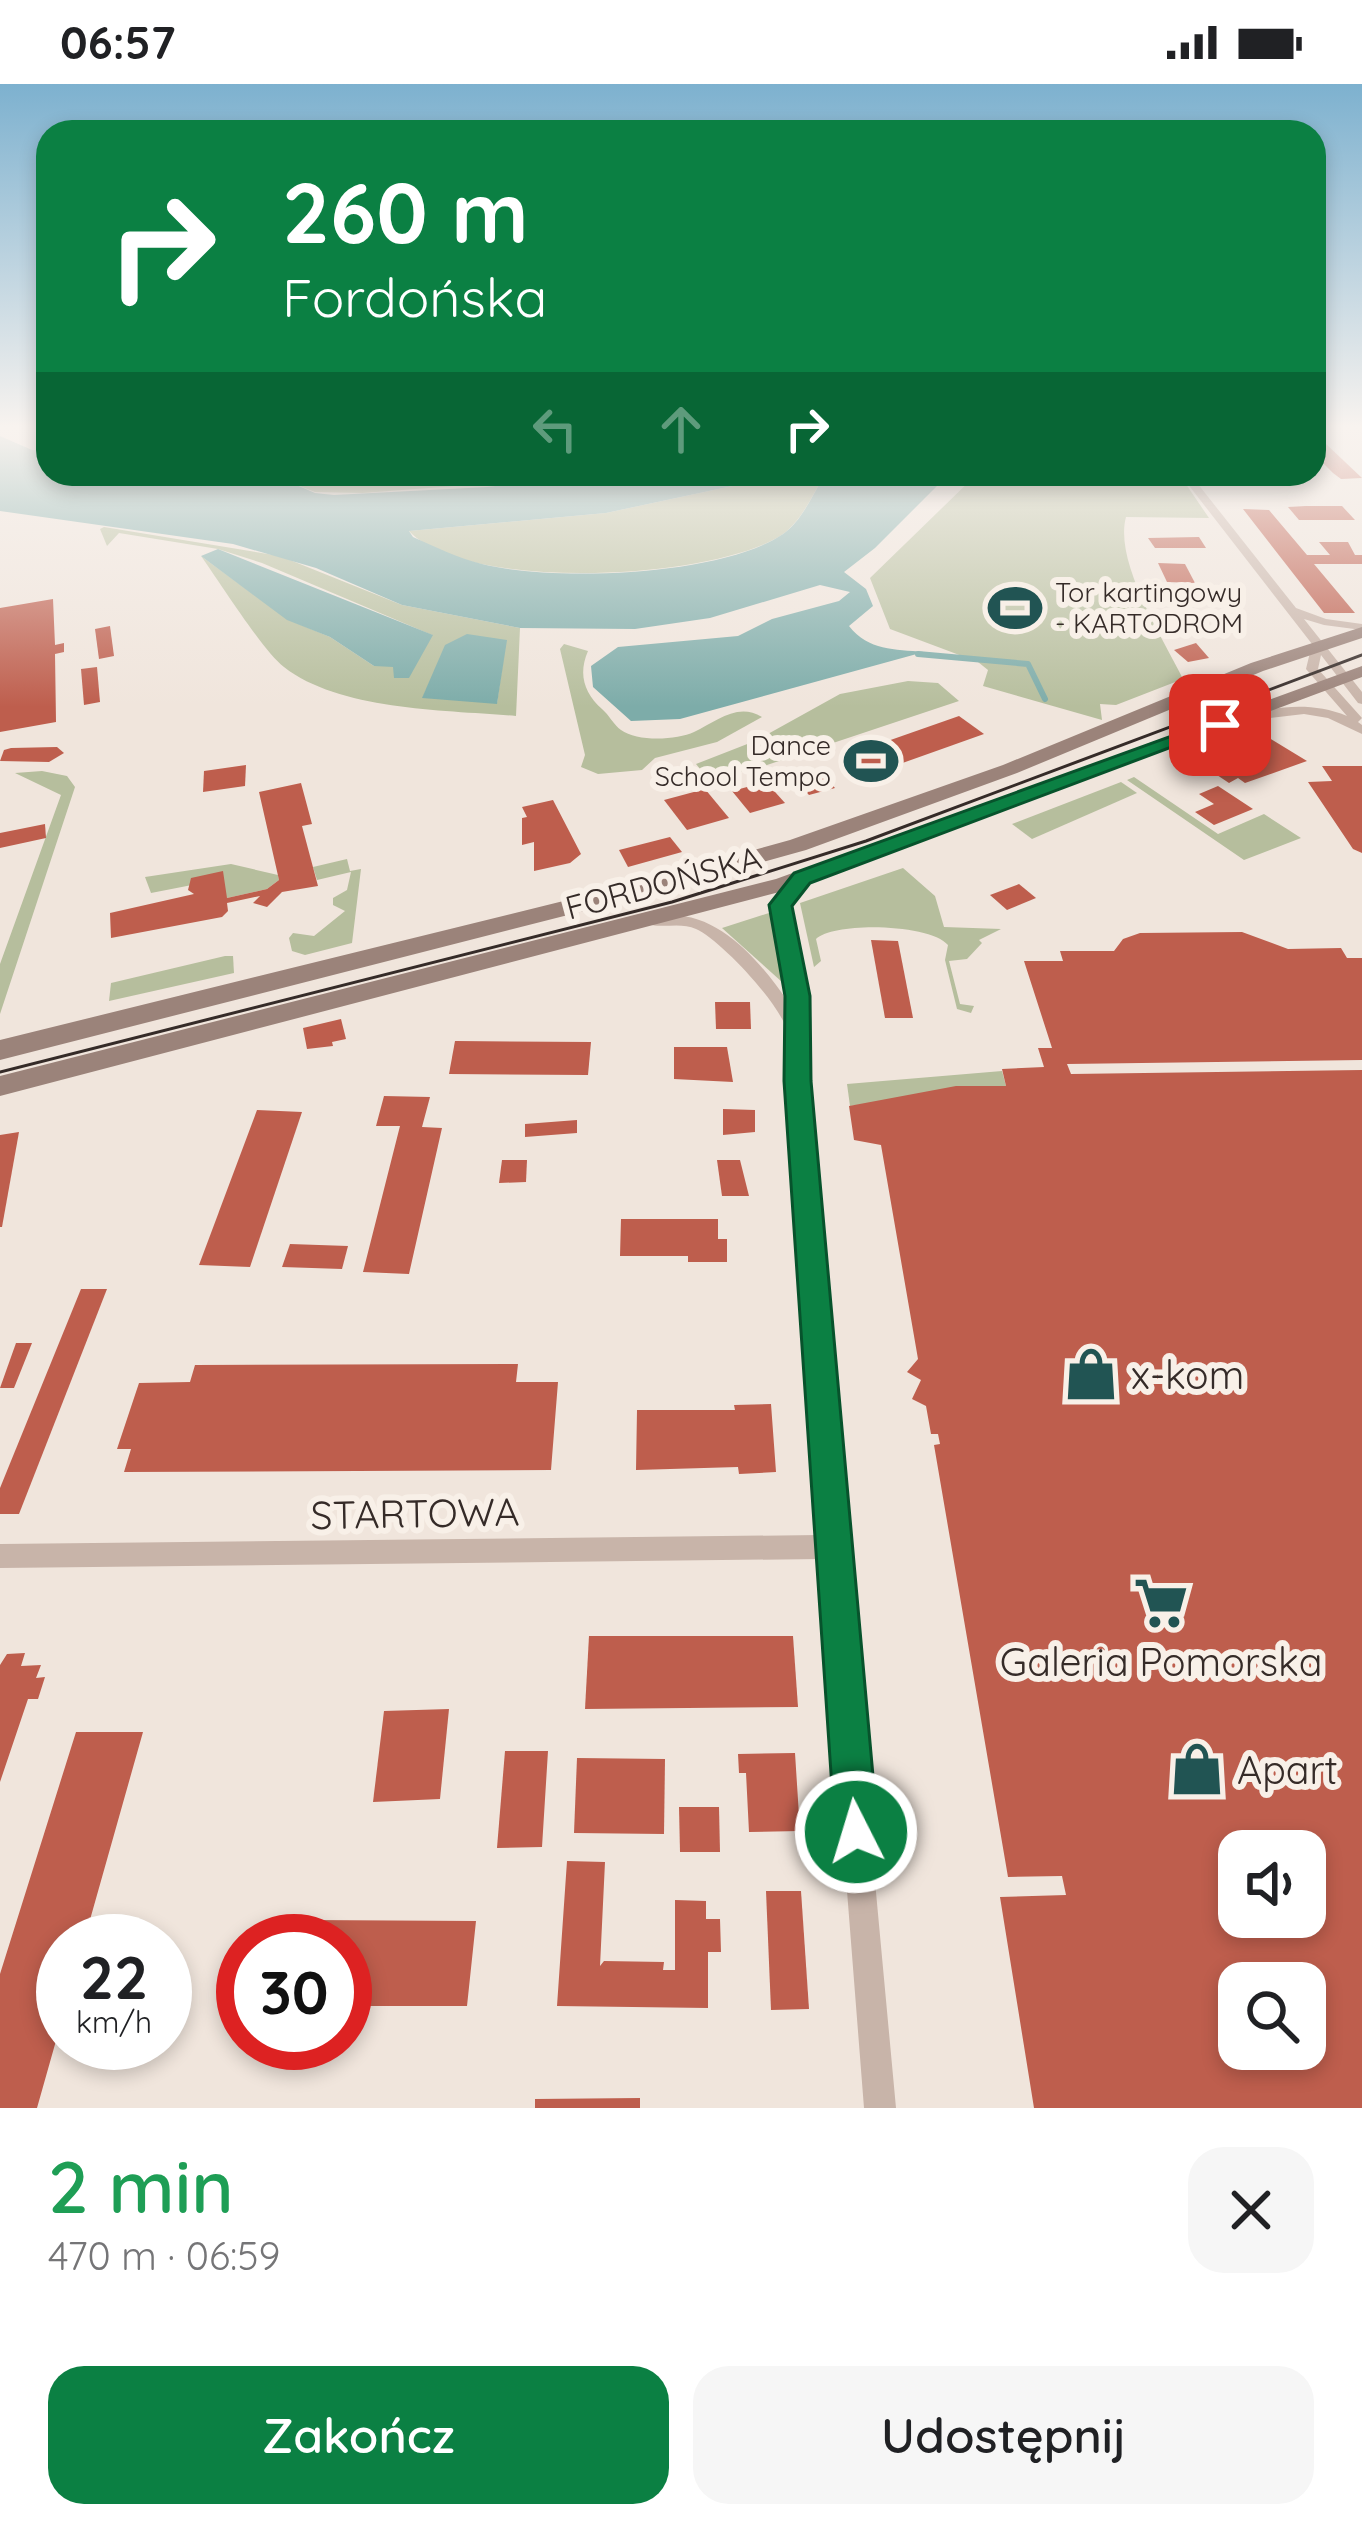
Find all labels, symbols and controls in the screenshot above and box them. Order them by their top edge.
text: 06:57 [60,14,175,70]
text: 260 m [282,159,529,264]
icon: right [84,168,240,324]
text: Fordońska [282,263,547,331]
icon: left [522,396,588,462]
icon: ahead [648,396,714,462]
icon: right [774,396,840,462]
place label: Tor kartingowy - KARTODROM [1055,575,1243,640]
sports icon: Tor kartingowy - KARTODROM [986,579,1044,637]
pin [1169,674,1271,776]
icon: arrive [1187,692,1253,758]
place label: Dance School Tempo [655,728,831,793]
sports icon: Dance School Tempo [842,732,900,790]
street label: FORDOŃSKA [561,836,765,928]
shop icon: x-kom [1062,1345,1120,1403]
place label: x-kom [1131,1350,1244,1399]
street label: STARTOWA [310,1487,520,1539]
supermarket icon: Galeria Pomorska [1132,1574,1190,1632]
place label: Galeria Pomorska [1000,1637,1322,1686]
shop icon: Apart [1168,1740,1226,1798]
place label: Apart [1237,1745,1338,1794]
position arrow [793,1769,919,1895]
map controls [1218,1830,1326,2070]
button: sound [1218,1830,1326,1938]
speed limit sign: 30 [216,1914,372,2070]
text: 22 [80,1939,148,2014]
button: search [1218,1962,1326,2070]
text: km/h [76,2003,152,2041]
text: 2 min [48,2141,234,2231]
button: close [1188,2147,1314,2273]
text: 470 m · 06:59 [48,2231,280,2280]
button: Zakończ [48,2366,669,2504]
button: Udostępnij [693,2366,1314,2504]

